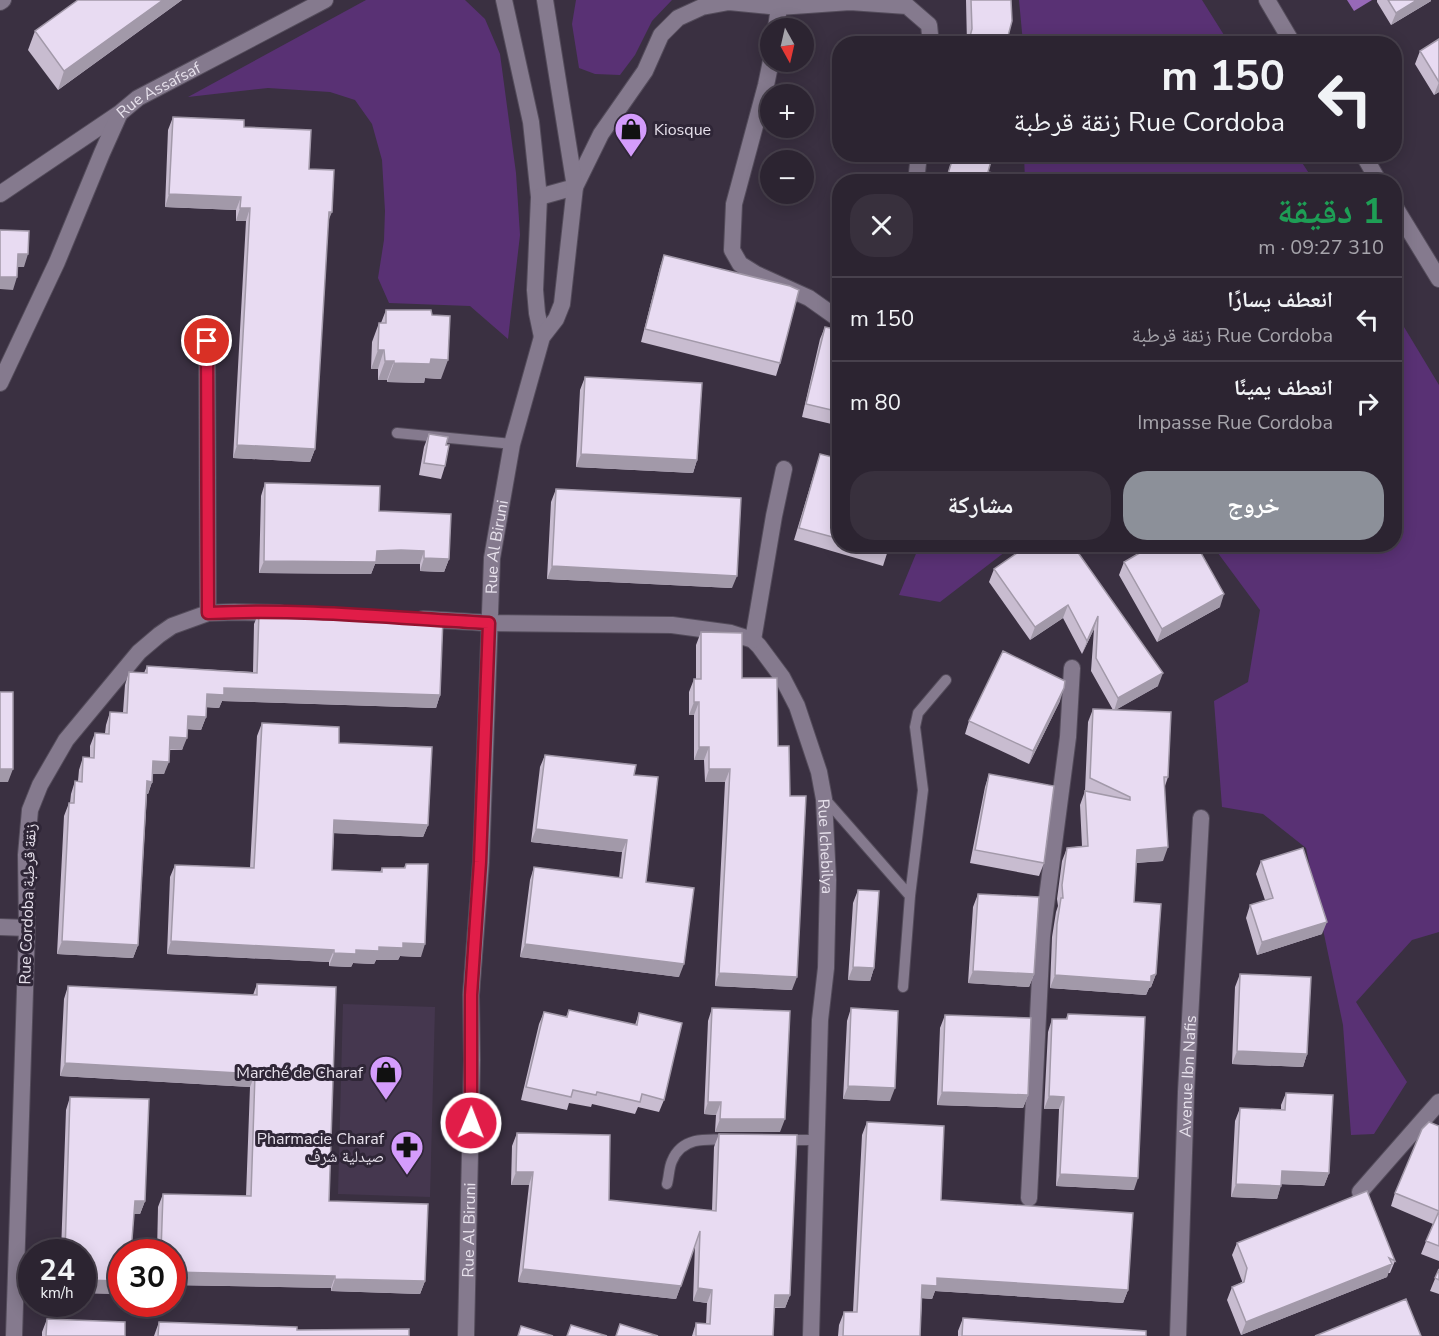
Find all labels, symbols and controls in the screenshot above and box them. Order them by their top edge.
north arrow [760,18,814,72]
map controls [760,18,814,204]
text: 150 m [1161,48,1285,105]
street label: Rue Assafsaf [112,57,205,124]
icon: left [1306,60,1384,138]
button: + [760,84,814,138]
text: Rue Cordoba زنقة قرطبة [1013,104,1285,141]
shop icon: Kiosque [613,111,649,158]
place label: Kiosque [654,119,711,141]
button: − [760,150,814,204]
text: 1 دقيقة [1277,187,1384,236]
button: close [850,194,913,257]
text: 310 m · 09:27 [1258,234,1384,261]
text: انعطف يسارًا [1227,285,1333,315]
icon: left [1351,303,1384,336]
text: 150 m [850,304,914,334]
pin [181,315,232,366]
text: Rue Cordoba زنقة قرطبة [1132,322,1333,349]
icon: arrive [190,324,223,357]
text: انعطف يمينًا [1234,373,1333,403]
icon: right [1351,387,1384,420]
text: 80 m [850,388,901,418]
text: Impasse Rue Cordoba [1137,409,1333,436]
button: مشاركة [850,471,1111,540]
button: خروج [1123,471,1384,540]
street label: Rue Al Biruni [481,498,514,595]
street label: Rue Ichebilya [812,798,838,894]
street label: Rue Cordoba زنقة قرطبة [14,823,42,985]
street label: Avenue Ibn Nafis [1175,1015,1202,1138]
shop icon: Marché de Charaf [368,1054,404,1101]
place label: Marché de Charaf [236,1062,364,1084]
position arrow [439,1091,503,1155]
place label: Pharmacie Charaf صيدلية شرف [257,1128,385,1168]
pharmacy icon: Pharmacie Charaf صيدلية شرف [389,1129,425,1176]
street label: Rue Al Biruni [457,1182,481,1278]
speed limit sign: 30 [108,1239,186,1317]
text: 24 [39,1250,75,1291]
text: km/h [40,1283,74,1303]

